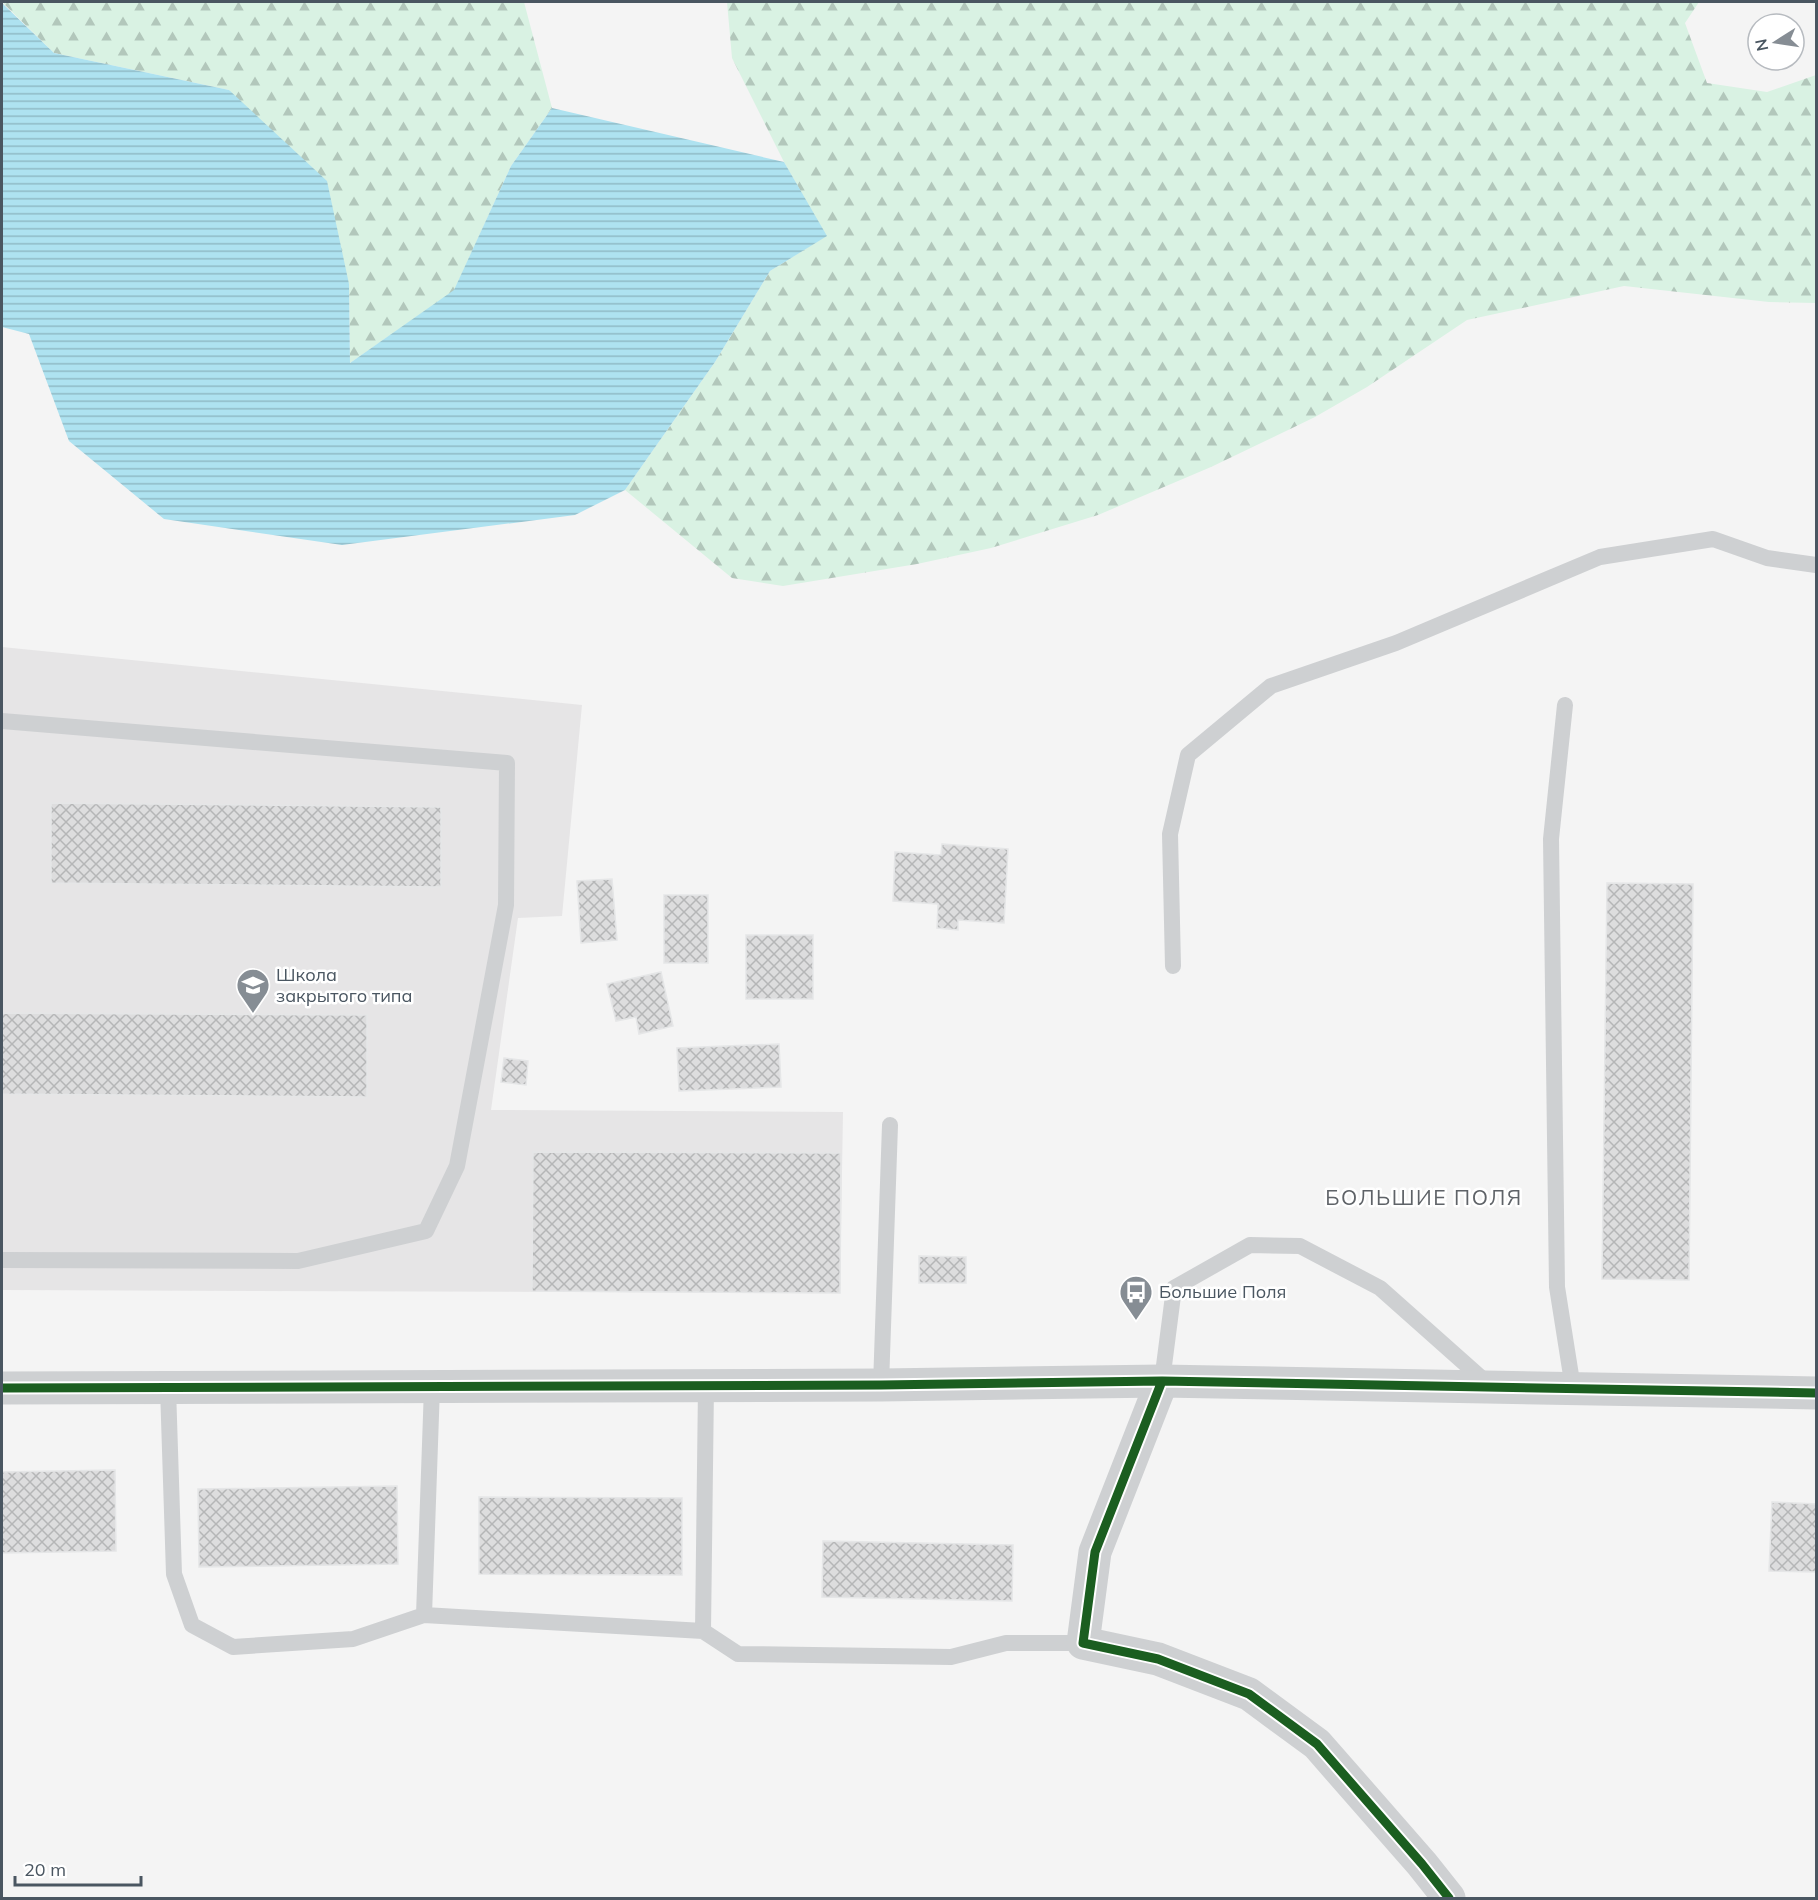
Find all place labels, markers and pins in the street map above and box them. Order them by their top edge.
place label: Школа закрытого типа [276,963,413,1007]
school or university icon: Школа закрытого типа [235,967,271,1014]
bus stop icon: Большие Поля [1118,1274,1154,1321]
place label: Большие Поля [1159,1280,1287,1303]

